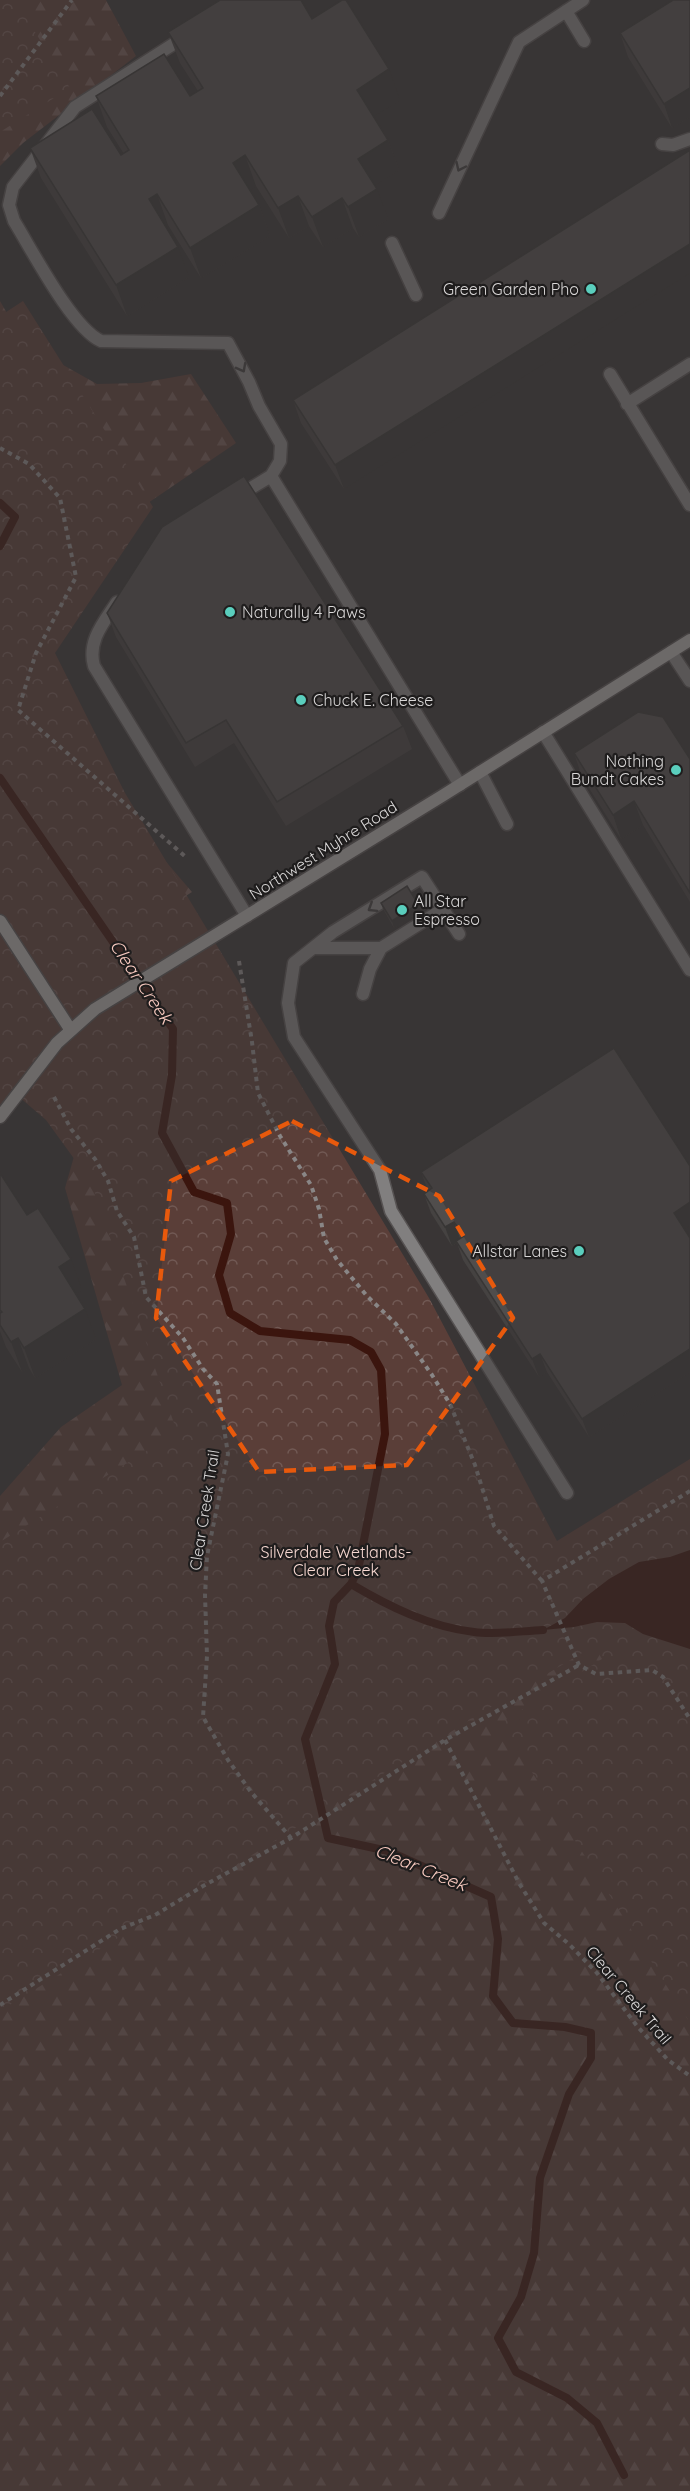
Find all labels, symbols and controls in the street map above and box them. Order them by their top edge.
one-way arrow [456,161,468,172]
place label: Green Garden Pho [443,279,579,299]
marker: Green Garden Pho [584,282,598,296]
one-way arrow [235,361,246,372]
place label: Naturally 4 Paws [242,602,365,622]
marker: Naturally 4 Paws [223,605,237,619]
place label: Chuck E. Cheese [313,690,433,710]
marker: Chuck E. Cheese [294,693,308,707]
place label: Nothing Bundt Cakes [571,751,664,789]
marker: Nothing Bundt Cakes [669,763,683,777]
street label: Northwest Myhre Road [245,796,401,904]
place label: All Star Espresso [414,891,480,929]
one-way arrow [368,900,378,912]
marker: All Star Espresso [395,903,409,917]
water label: Clear Creek [105,935,179,1029]
place label: Allstar Lanes [472,1241,567,1261]
marker: Allstar Lanes [572,1244,586,1258]
street label: Clear Creek Trail [185,1448,223,1572]
park label: Silverdale Wetlands- Clear Creek [261,1542,412,1580]
water label: Clear Creek [372,1839,472,1897]
street label: Clear Creek Trail [582,1942,676,2048]

